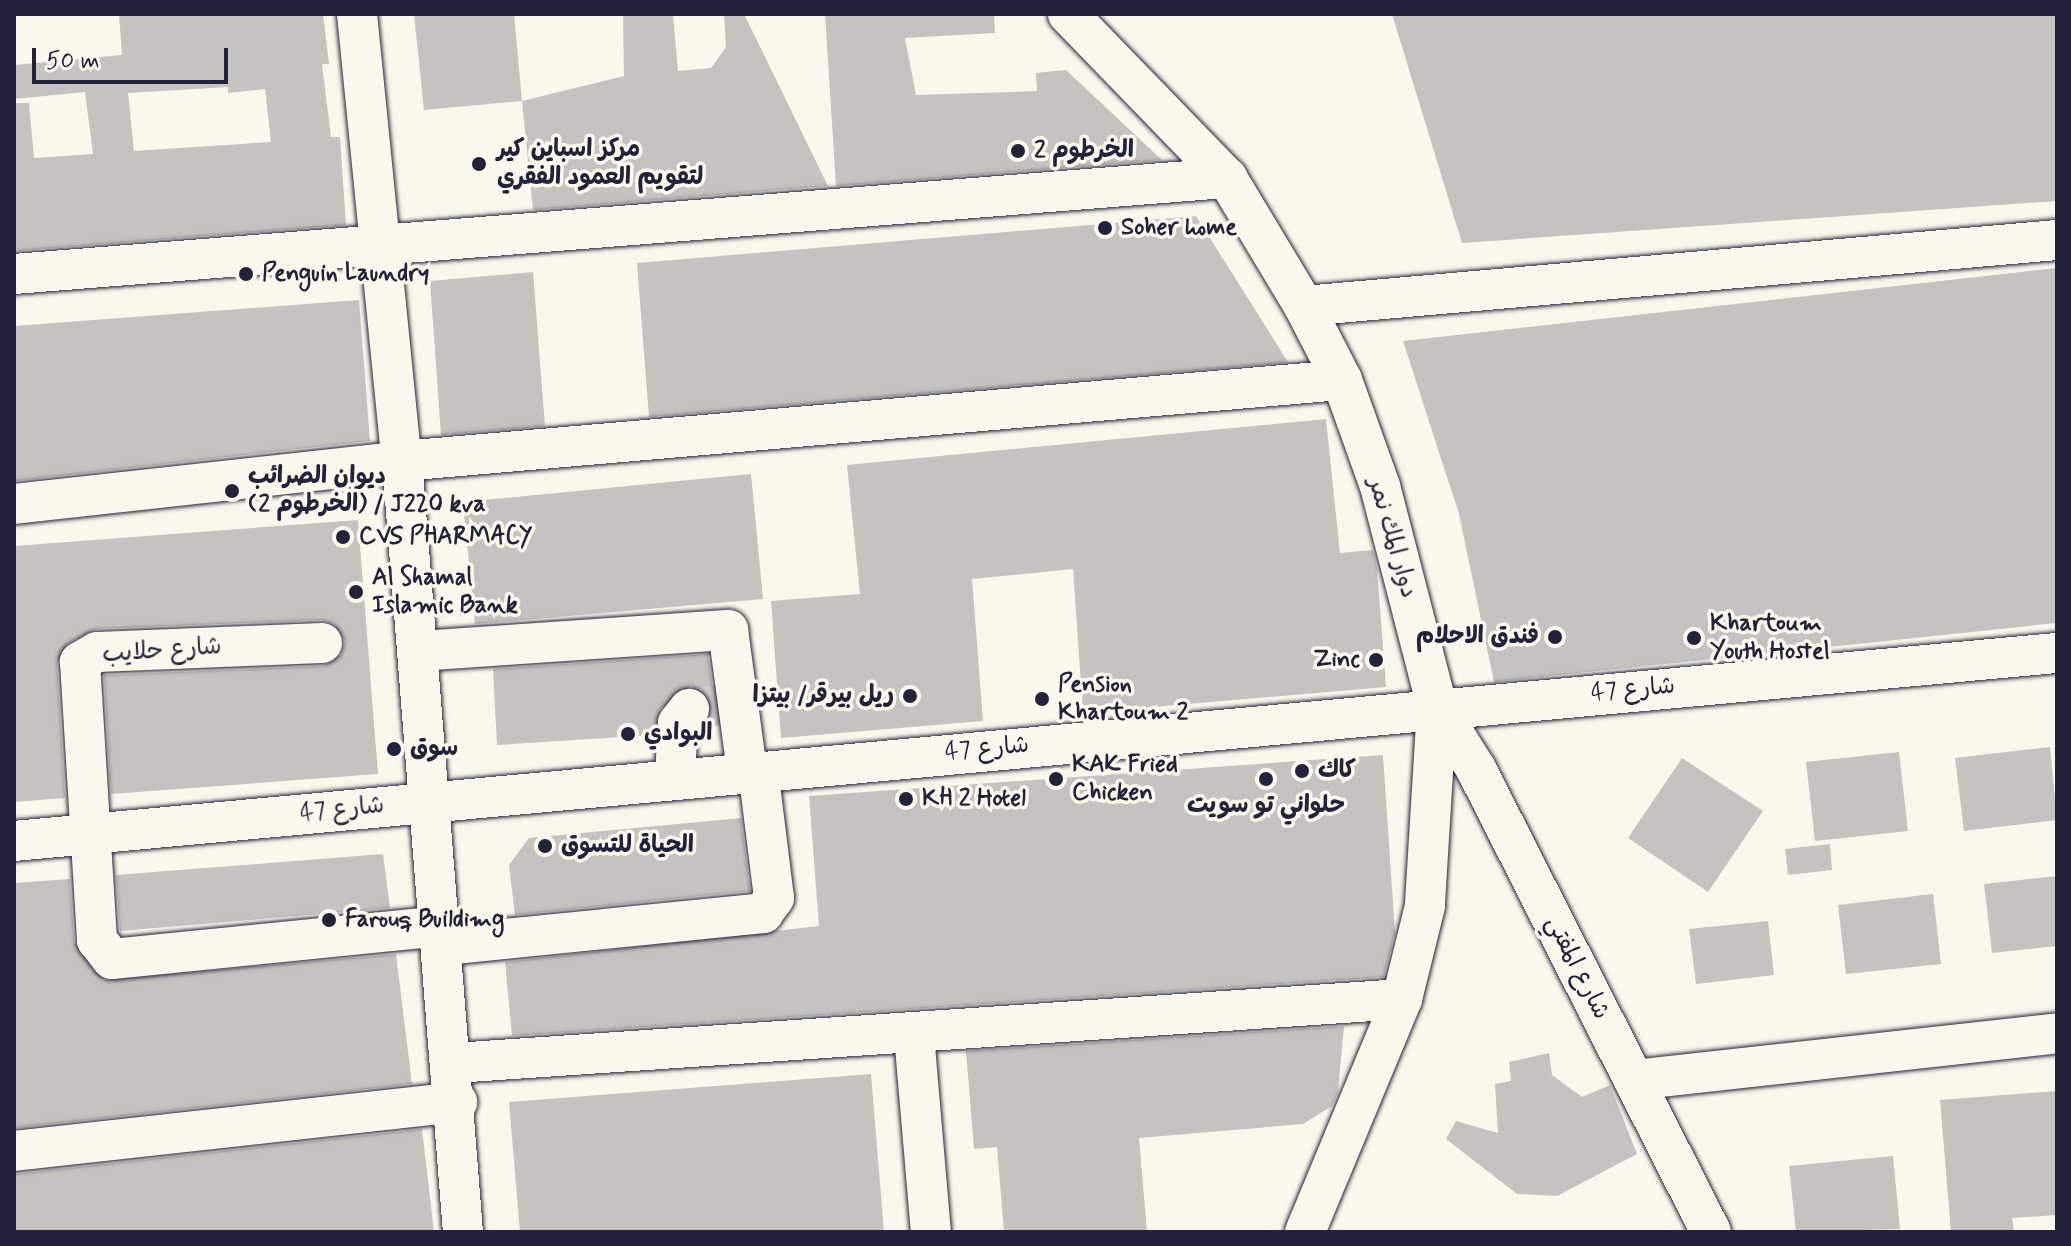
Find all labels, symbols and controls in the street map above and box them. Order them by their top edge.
scale bar [36,32,232,82]
text: 50 m [46,46,100,77]
place label: مركز اسباين كير لتقويم العمود الفقري [497,136,703,192]
place label: الخرطوم 2 [1034,137,1134,165]
marker: الخرطوم 2 [1009,142,1027,160]
marker: مركز اسباين كير لتقويم العمود الفقري [468,153,490,175]
place label: Soher home [1121,214,1237,242]
marker: Soher home [1096,219,1114,237]
place label: Penguin Laundry [262,260,429,288]
marker: Penguin Laundry [237,265,255,283]
place label: ديوان الضرائب (الخرطوم 2) / J220 kva [248,463,486,519]
street label: دوار المك نمر [1361,475,1423,601]
marker: ديوان الضرائب (الخرطوم 2) / J220 kva [223,482,241,500]
place label: CVS PHARMACY [359,523,532,551]
marker: CVS PHARMACY [334,528,352,546]
place label: Al Shamal Islamic Bank [372,564,513,620]
marker: Al Shamal Islamic Bank [347,583,365,601]
place label: Khartoum Youth Hostel [1710,610,1830,666]
place label: فندق الاحلام [1416,623,1539,651]
marker: فندق الاحلام [1546,628,1564,646]
marker: Khartoum Youth Hostel [1685,629,1703,647]
street label: شارع حلايب [101,632,223,670]
place label: Zinc [1314,646,1360,674]
marker: Zinc [1367,651,1385,669]
place label: Pension Khartoum 2 [1058,671,1188,727]
street label: شارع 47 [1590,672,1676,708]
place label: ريل بيرقر/ بيتزا [753,682,894,710]
marker: ريل بيرقر/ بيتزا [901,687,919,705]
marker: Pension Khartoum 2 [1033,690,1051,708]
place label: البوادي [644,720,712,748]
marker: البوادي [619,725,637,743]
street label: شارع 47 [944,731,1030,767]
place label: سوق [410,735,458,763]
marker: سوق [385,740,403,758]
place label: KAK Fried Chicken [1072,751,1179,807]
place label: كاك [1318,757,1356,785]
marker: كاك [1293,762,1311,780]
marker: KAK Fried Chicken [1047,770,1065,788]
marker: حلواني تو سويت [1257,770,1275,788]
place label: KH 2 Hotel [922,785,1026,813]
marker: KH 2 Hotel [897,790,915,808]
street label: شارع 47 [298,791,386,829]
place label: حلواني تو سويت [1187,792,1345,820]
place label: الحياة للتسوق [561,832,694,860]
marker: الحياة للتسوق [536,837,554,855]
place label: Farouq Buildimg [345,906,505,934]
marker: Farouq Buildimg [320,911,338,929]
street label: شارع المفتي [1539,912,1615,1024]

